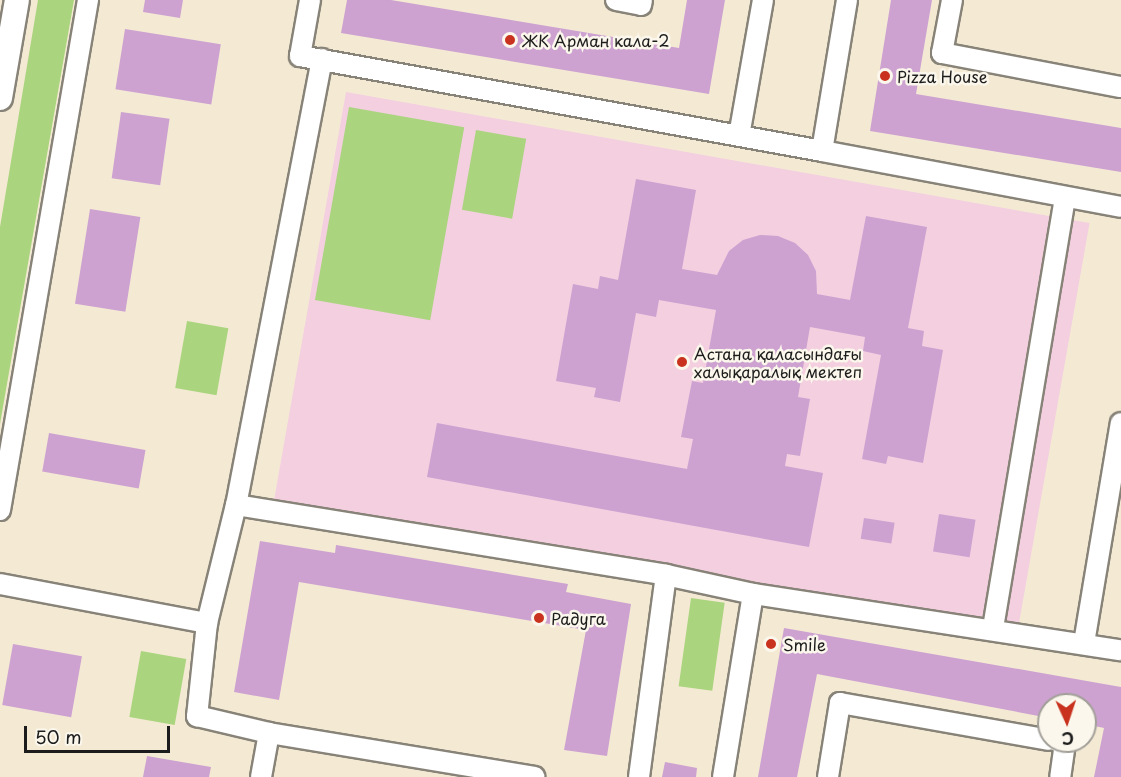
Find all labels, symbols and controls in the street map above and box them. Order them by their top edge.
place label: ЖК Арман кала-2 [522,30,670,50]
marker: ЖК Арман кала-2 [503,33,517,47]
place label: Pizza House [897,66,988,86]
marker: Pizza House [878,69,892,83]
place label: Астана қаласындағы халықаралық мектеп [694,343,863,381]
marker: Астана қаласындағы халықаралық мектеп [675,355,689,369]
place label: Радуга [551,608,606,628]
marker: Радуга [532,611,546,625]
place label: Smile [783,634,826,654]
marker: Smile [764,637,778,651]
north arrow [1037,693,1097,753]
scale bar [27,714,172,752]
text: 50 m [35,723,82,750]
text: С [1061,727,1074,751]

